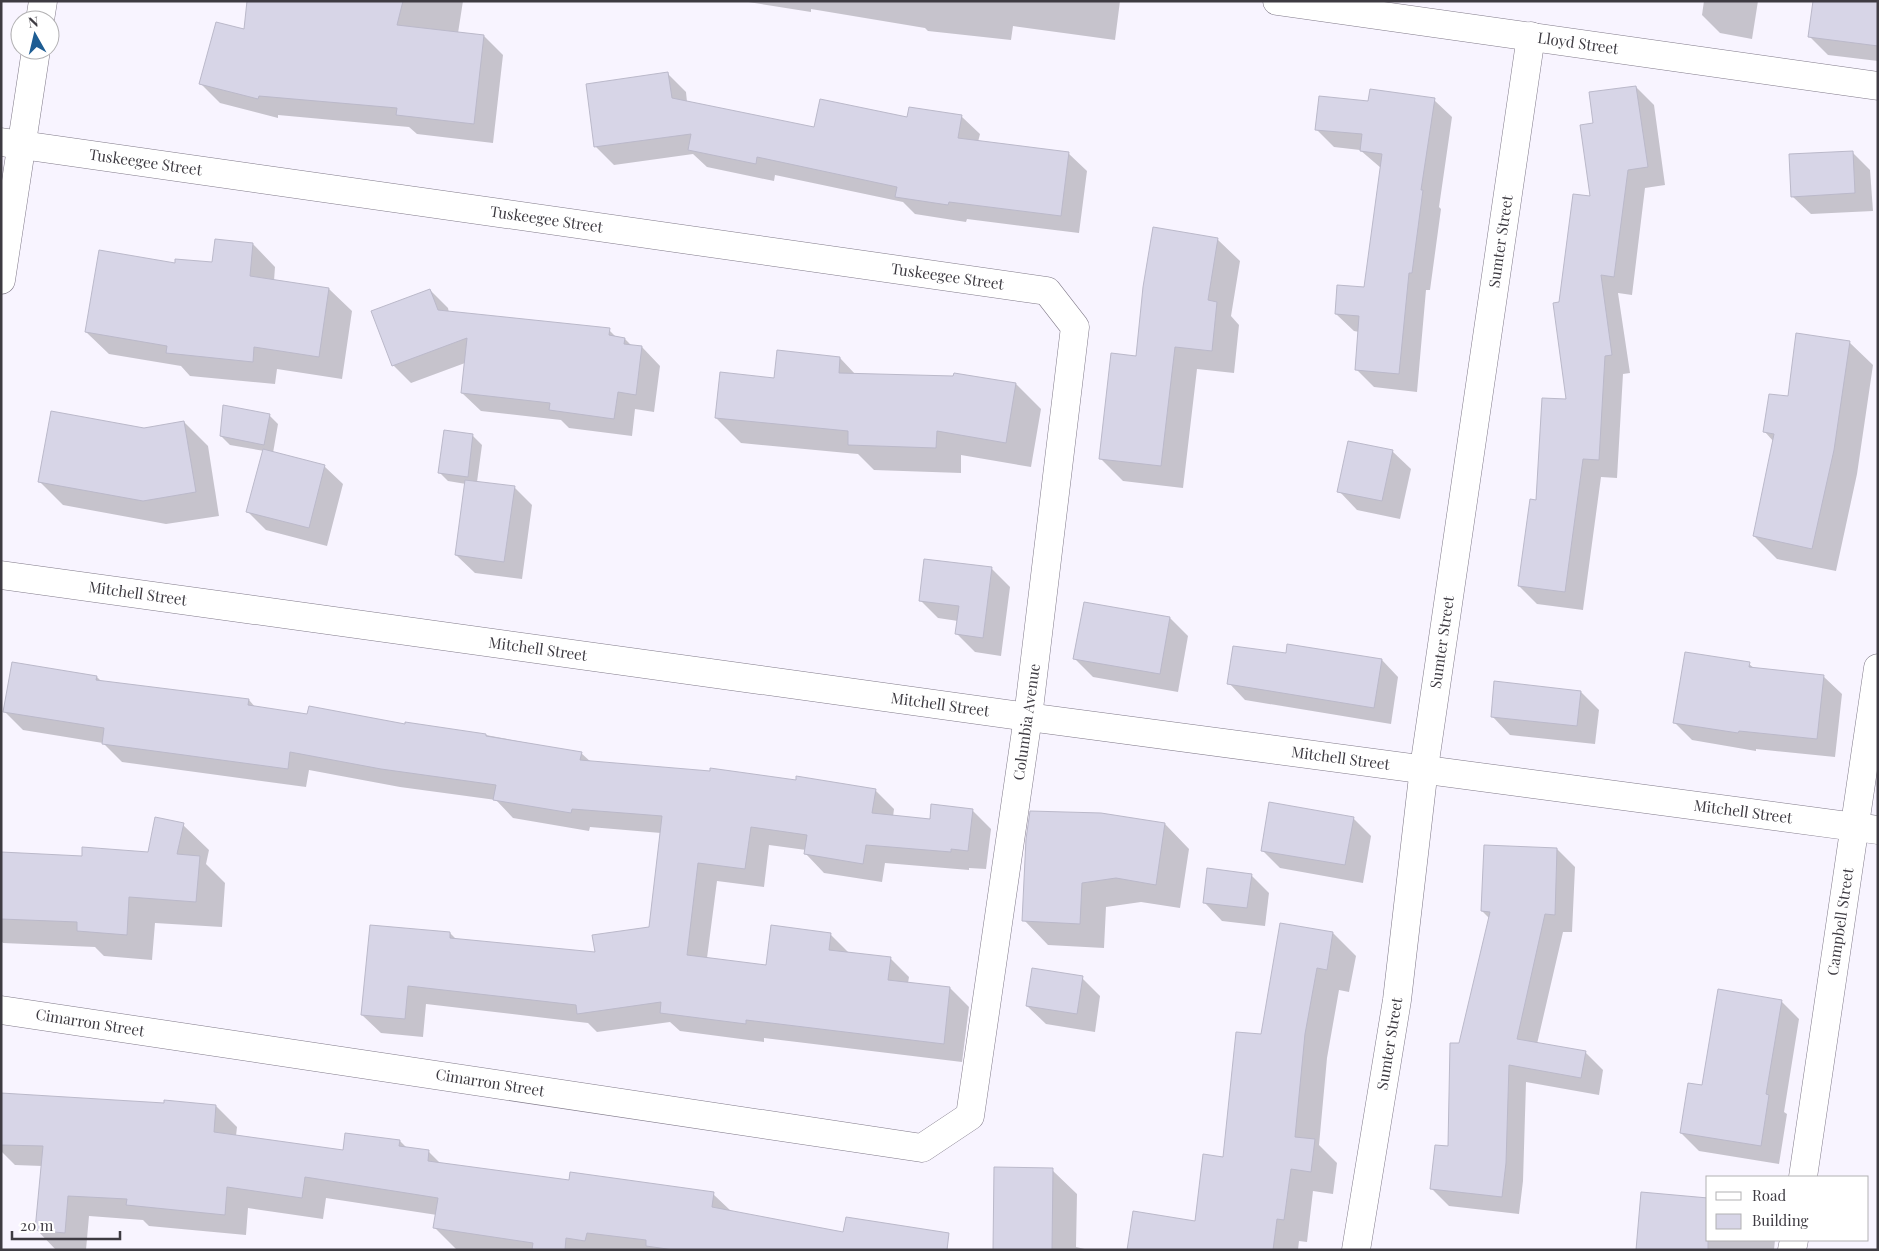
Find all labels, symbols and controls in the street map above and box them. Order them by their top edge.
north arrow [10,10,60,60]
text: N [27,12,39,32]
street label: Lloyd Street [1537,27,1620,58]
street label: Tuskeegee Street [88,144,204,180]
street label: Sumter Street [1483,193,1517,289]
street label: Tuskeegee Street [489,201,605,237]
street label: Tuskeegee Street [890,258,1006,294]
street label: Mitchell Street [87,576,189,610]
street label: Sumter Street [1425,594,1458,690]
street label: Mitchell Street [488,632,589,665]
street label: Columbia Avenue [1008,662,1044,781]
street label: Mitchell Street [890,687,991,721]
street label: Mitchell Street [1290,741,1392,774]
street label: Mitchell Street [1693,795,1794,828]
street label: Campbell Street [1822,866,1858,977]
street label: Sumter Street [1371,995,1406,1091]
street label: Cimarron Street [34,1004,147,1041]
street label: Cimarron Street [434,1064,547,1101]
legend [1706,1176,1869,1241]
text: Road [1752,1185,1786,1205]
scale bar [12,1208,120,1240]
text: Building [1752,1210,1809,1230]
text: 20 m [20,1215,54,1235]

